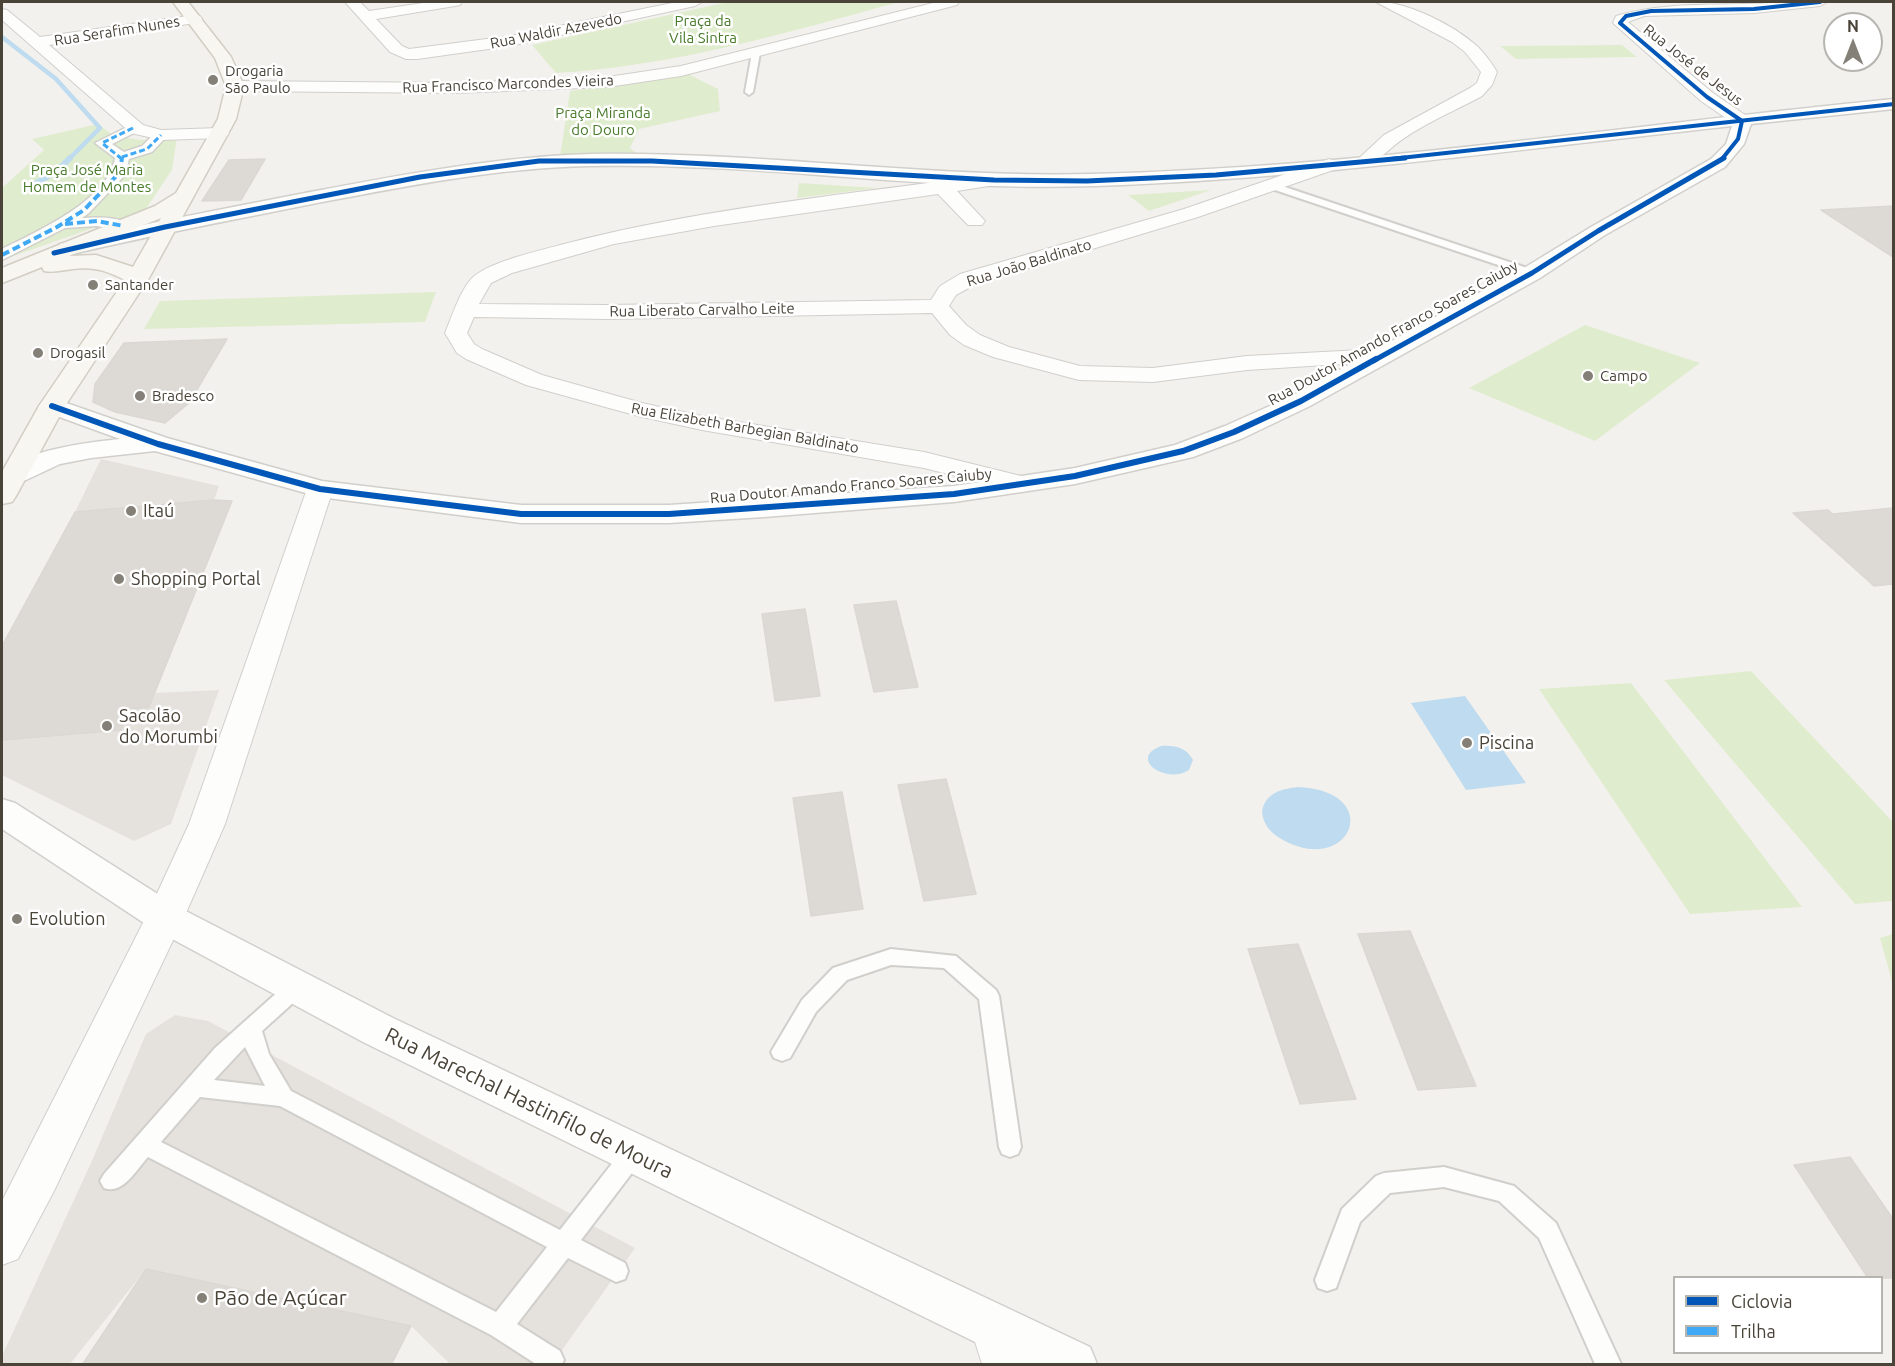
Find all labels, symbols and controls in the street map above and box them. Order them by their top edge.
street label: Rua Waldir Azevedo [489,9,623,53]
street label: Rua Serafim Nunes [53,12,181,50]
park label: Praça da Vila Sintra [669,12,737,47]
north arrow [1823,12,1883,72]
text: N [1847,17,1859,35]
street label: Rua José de Jesus [1640,21,1746,109]
place label: Drogaria São Paulo [225,62,291,97]
street label: Rua Francisco Marcondes Vieira [402,71,614,97]
marker: Drogaria São Paulo [206,73,220,87]
park label: Praça Miranda do Douro [555,104,651,139]
park label: Praça José Maria Homem de Montes [23,161,151,196]
street label: Rua João Baldinato [964,235,1094,291]
street label: Rua Doutor Amando Franco Soares Caiuby [1265,257,1521,409]
place label: Santander [105,276,174,294]
marker: Santander [86,278,100,292]
street label: Rua Liberato Carvalho Leite [609,299,795,321]
place label: Drogasil [50,344,105,362]
marker: Drogasil [31,346,45,360]
place label: Campo [1600,367,1647,385]
marker: Campo [1581,369,1595,383]
place label: Bradesco [152,387,214,405]
marker: Bradesco [133,389,147,403]
street label: Rua Elizabeth Barbegian Baldinato [630,399,860,457]
street label: Rua Doutor Amando Franco Soares Caiuby [709,465,993,507]
place label: Itaú [143,500,174,522]
marker: Itaú [124,504,138,518]
place label: Shopping Portal [131,568,260,590]
marker: Shopping Portal [112,572,126,586]
place label: Sacolão do Morumbi [119,705,218,748]
marker: Sacolão do Morumbi [100,719,114,733]
place label: Piscina [1479,732,1534,754]
marker: Piscina [1460,736,1474,750]
place label: Evolution [29,908,105,930]
marker: Evolution [10,912,24,926]
street label: Rua Marechal Hastinfilo de Moura [381,1022,677,1184]
legend [1673,1276,1883,1354]
place label: Pão de Açúcar [214,1285,347,1311]
marker: Pão de Açúcar [195,1291,209,1305]
text: Ciclovia [1731,1291,1792,1311]
text: Trilha [1731,1321,1776,1341]

